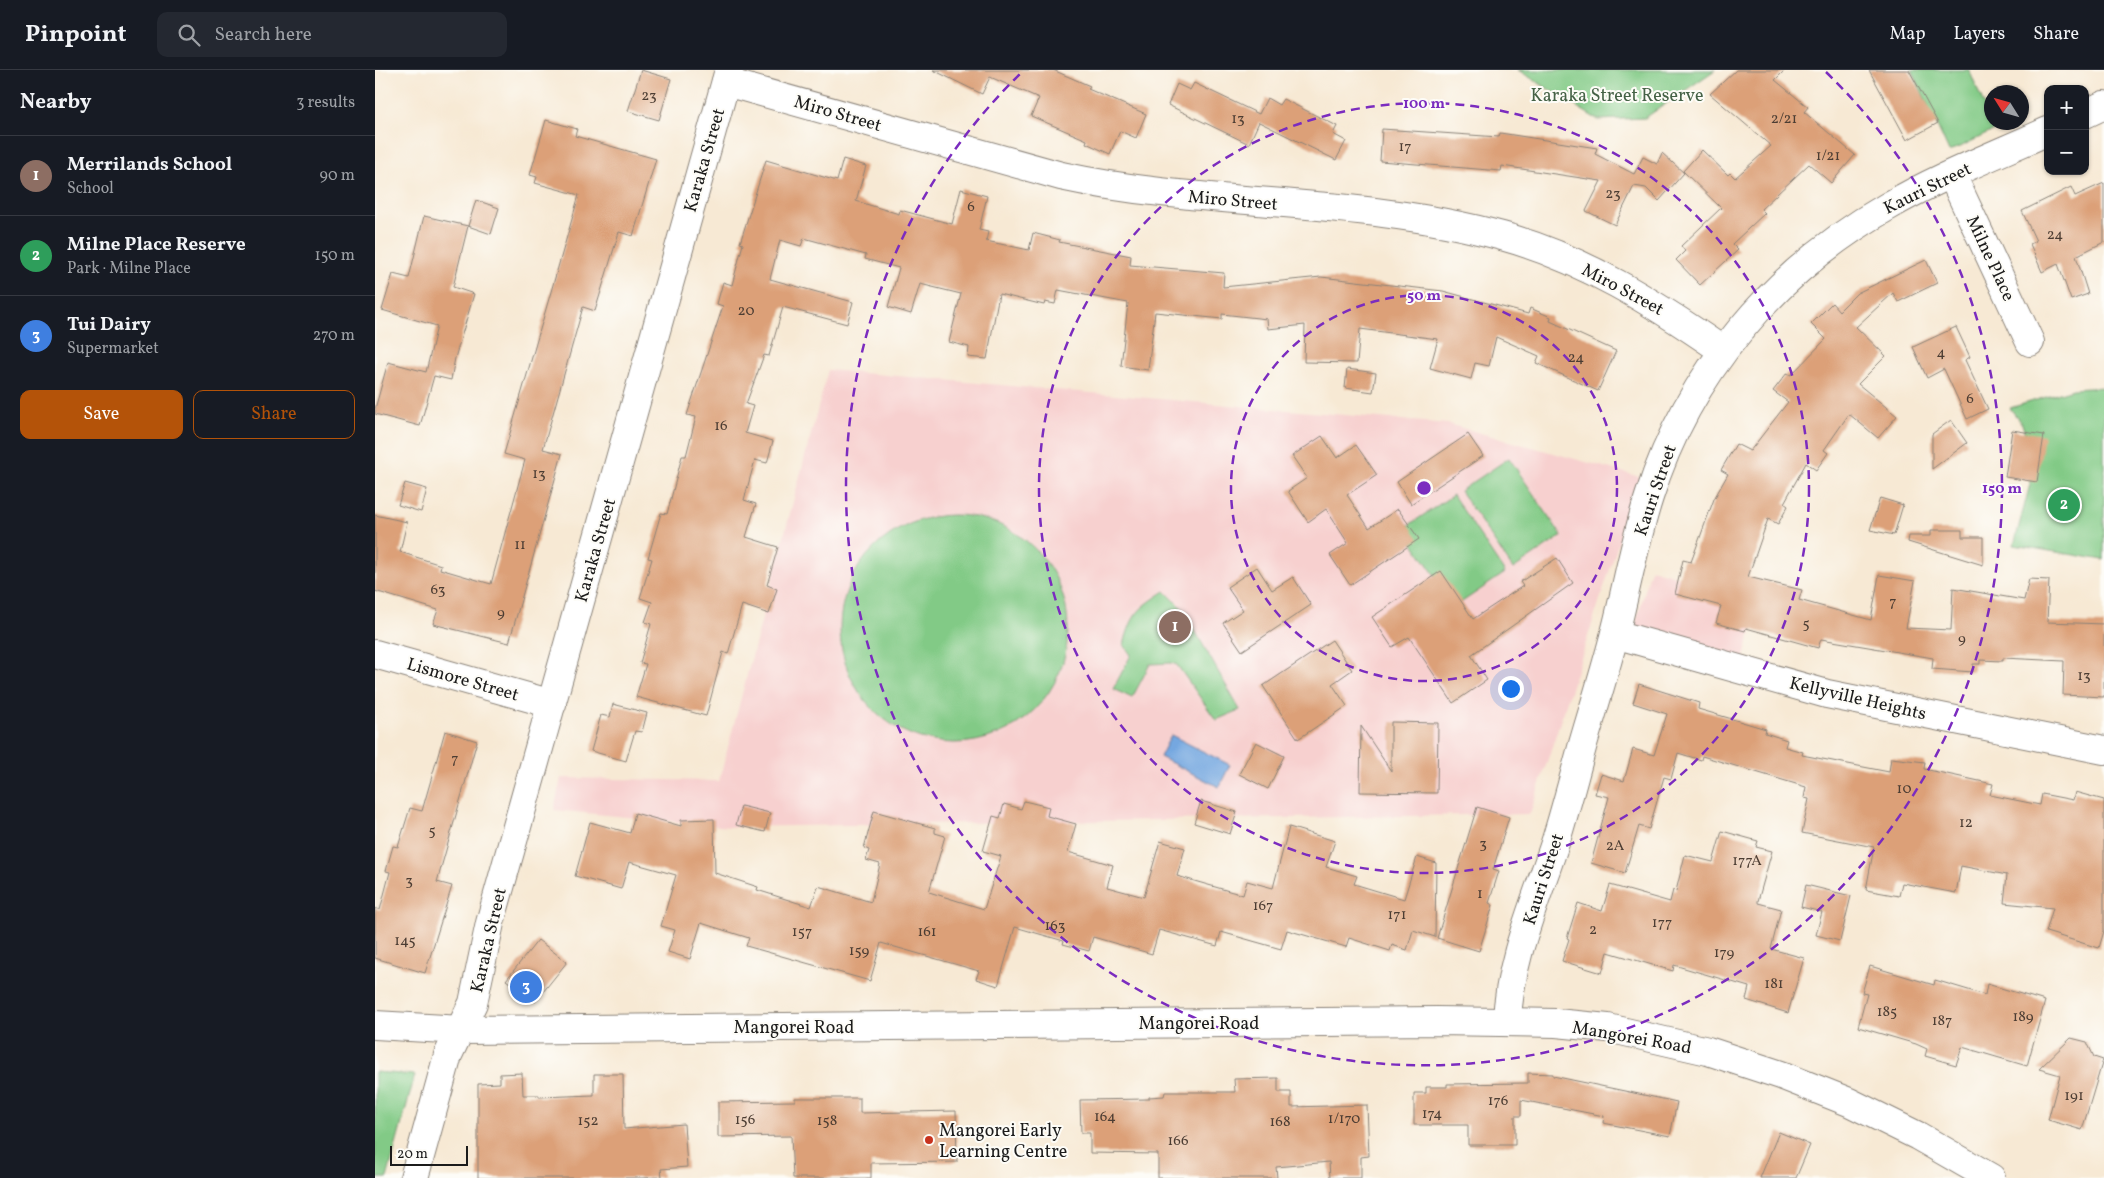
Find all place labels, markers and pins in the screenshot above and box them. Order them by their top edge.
centre of rings [1415,479,1433,497]
pin: 2 [2048,486,2080,524]
pin: 1 [1159,608,1191,646]
pin: 3 [510,968,542,1006]
place label: Mangorei Early Learning Centre [939,1119,1067,1165]
marker: Mangorei Early Learning Centre [923,1134,935,1146]

